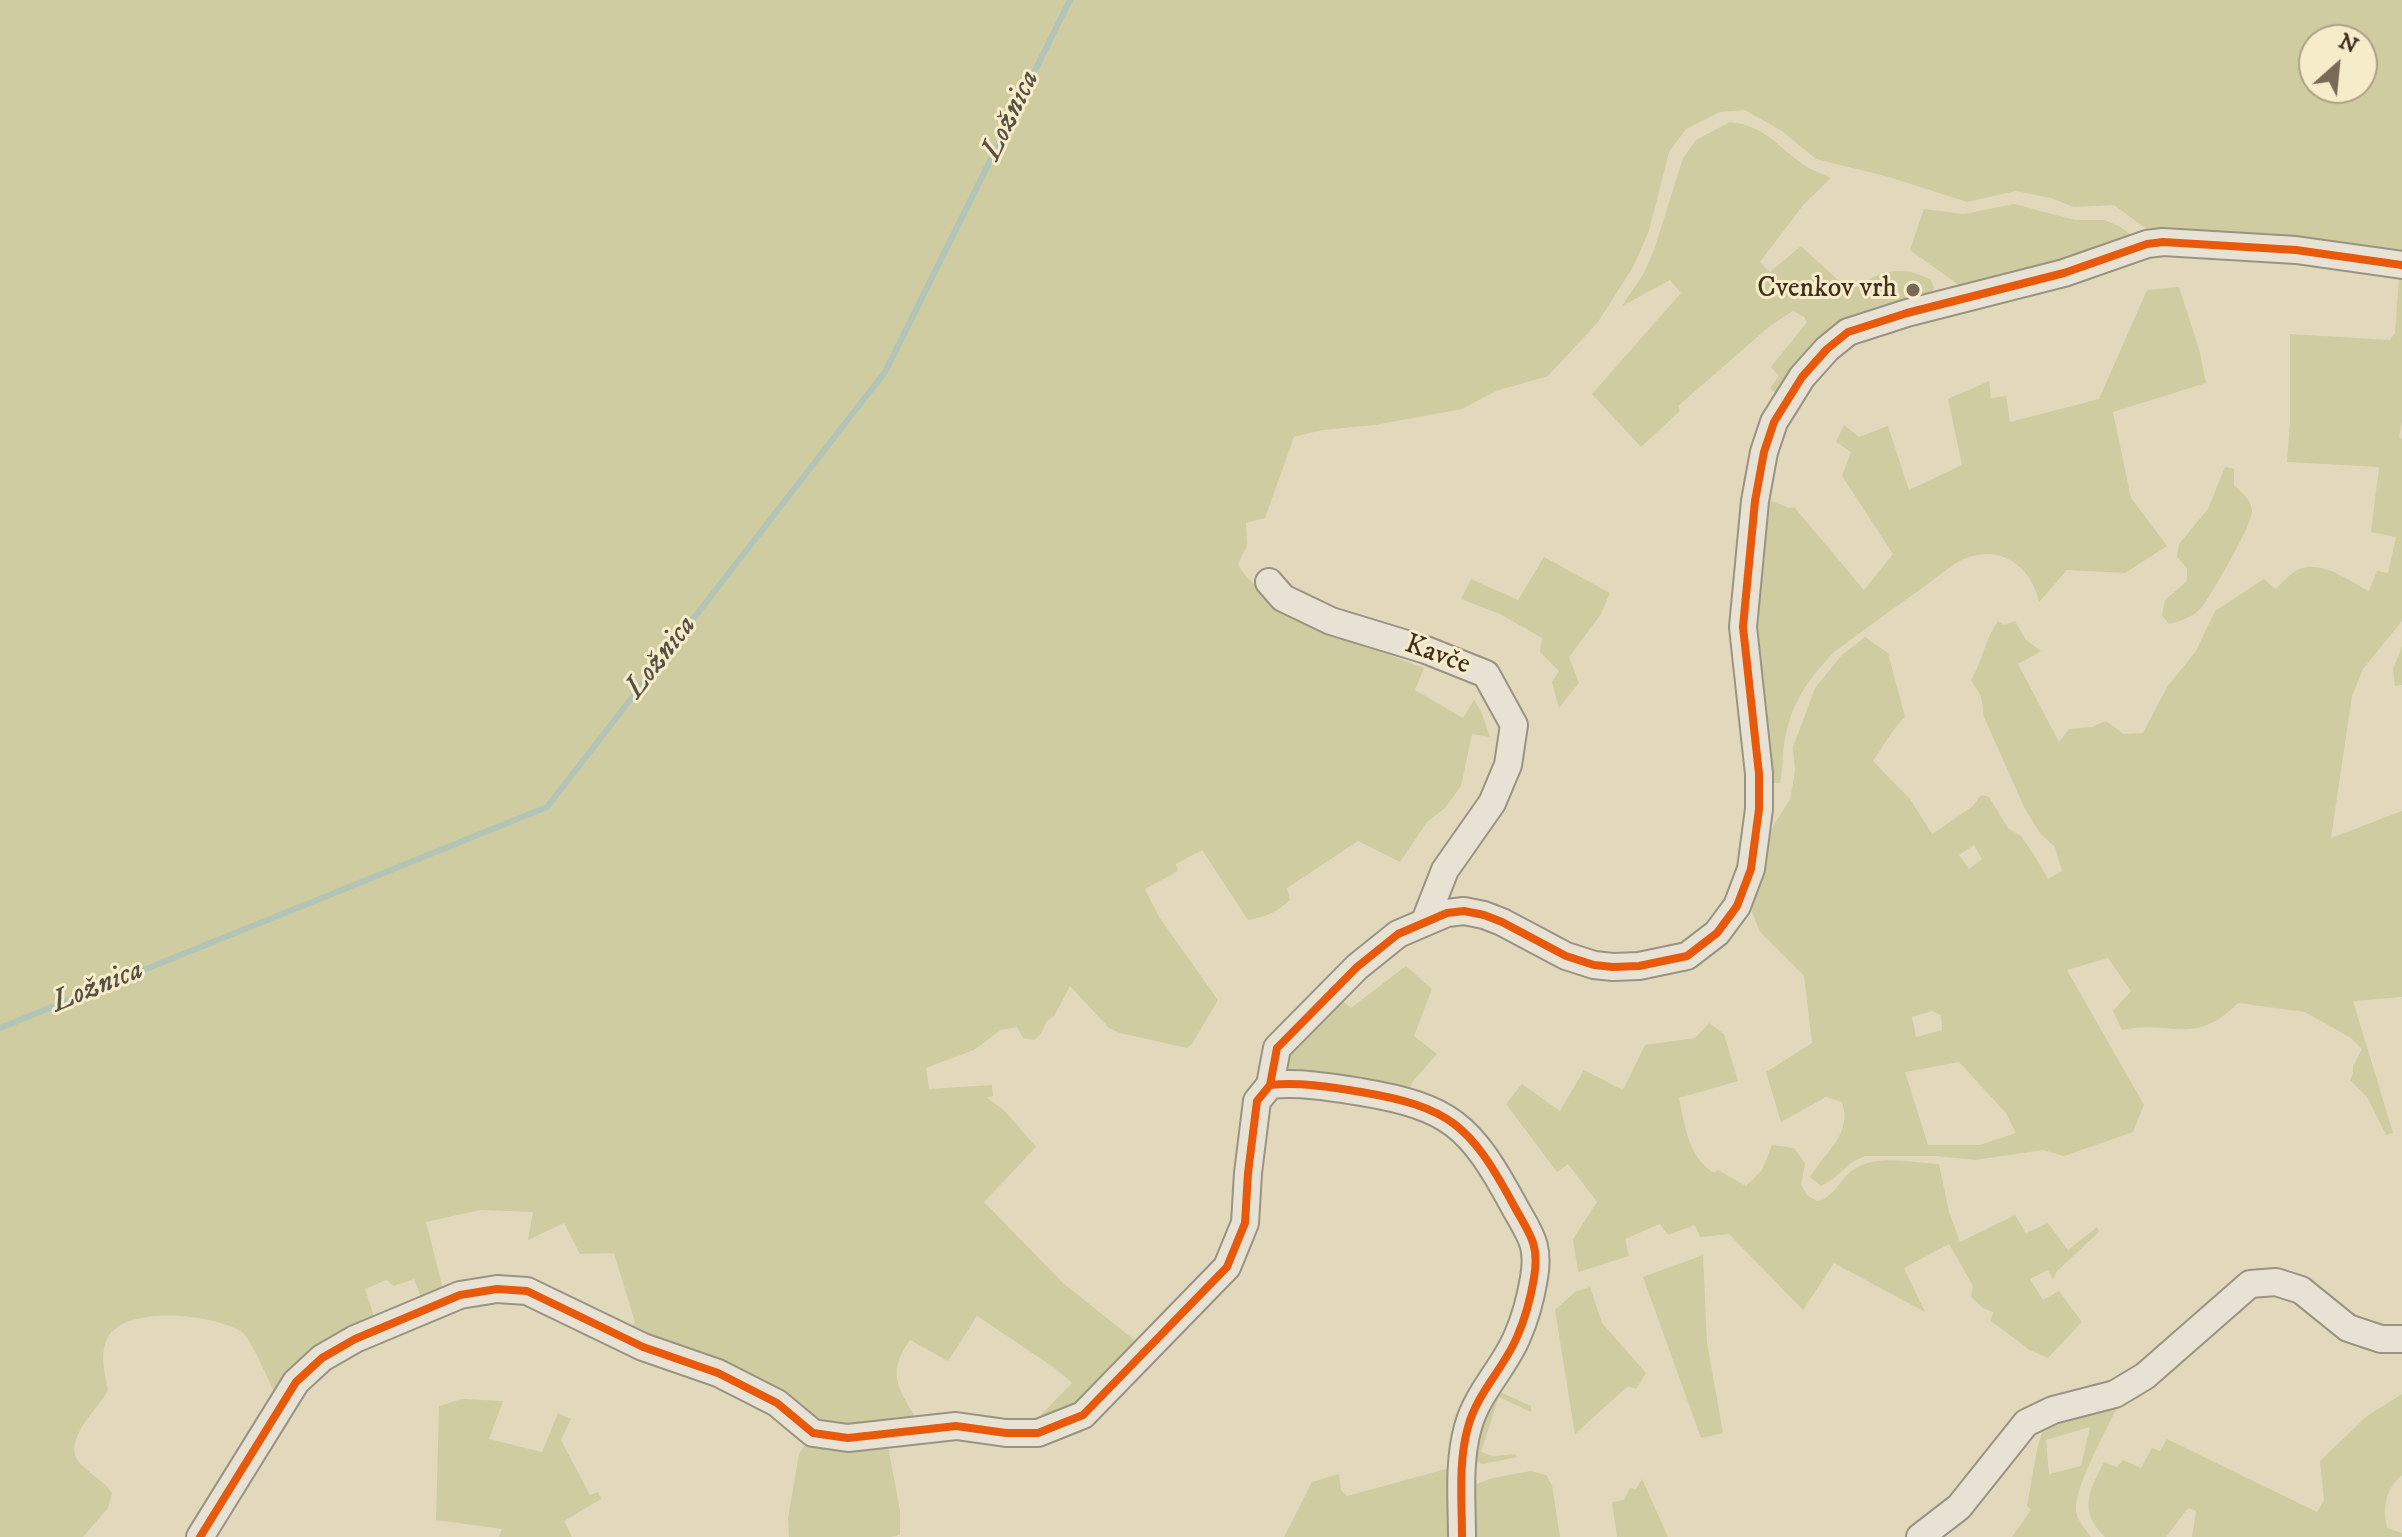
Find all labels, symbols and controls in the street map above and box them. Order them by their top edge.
north arrow [2298,24,2378,104]
text: N [2334,28,2362,60]
water label: Ložnica [975,65,1049,167]
place label: Cvenkov vrh [1757,273,1897,307]
marker: Cvenkov vrh [1904,281,1922,299]
water label: Ložnica [618,609,706,707]
street label: Kavče [1400,629,1474,683]
water label: Ložnica [47,953,149,1023]

